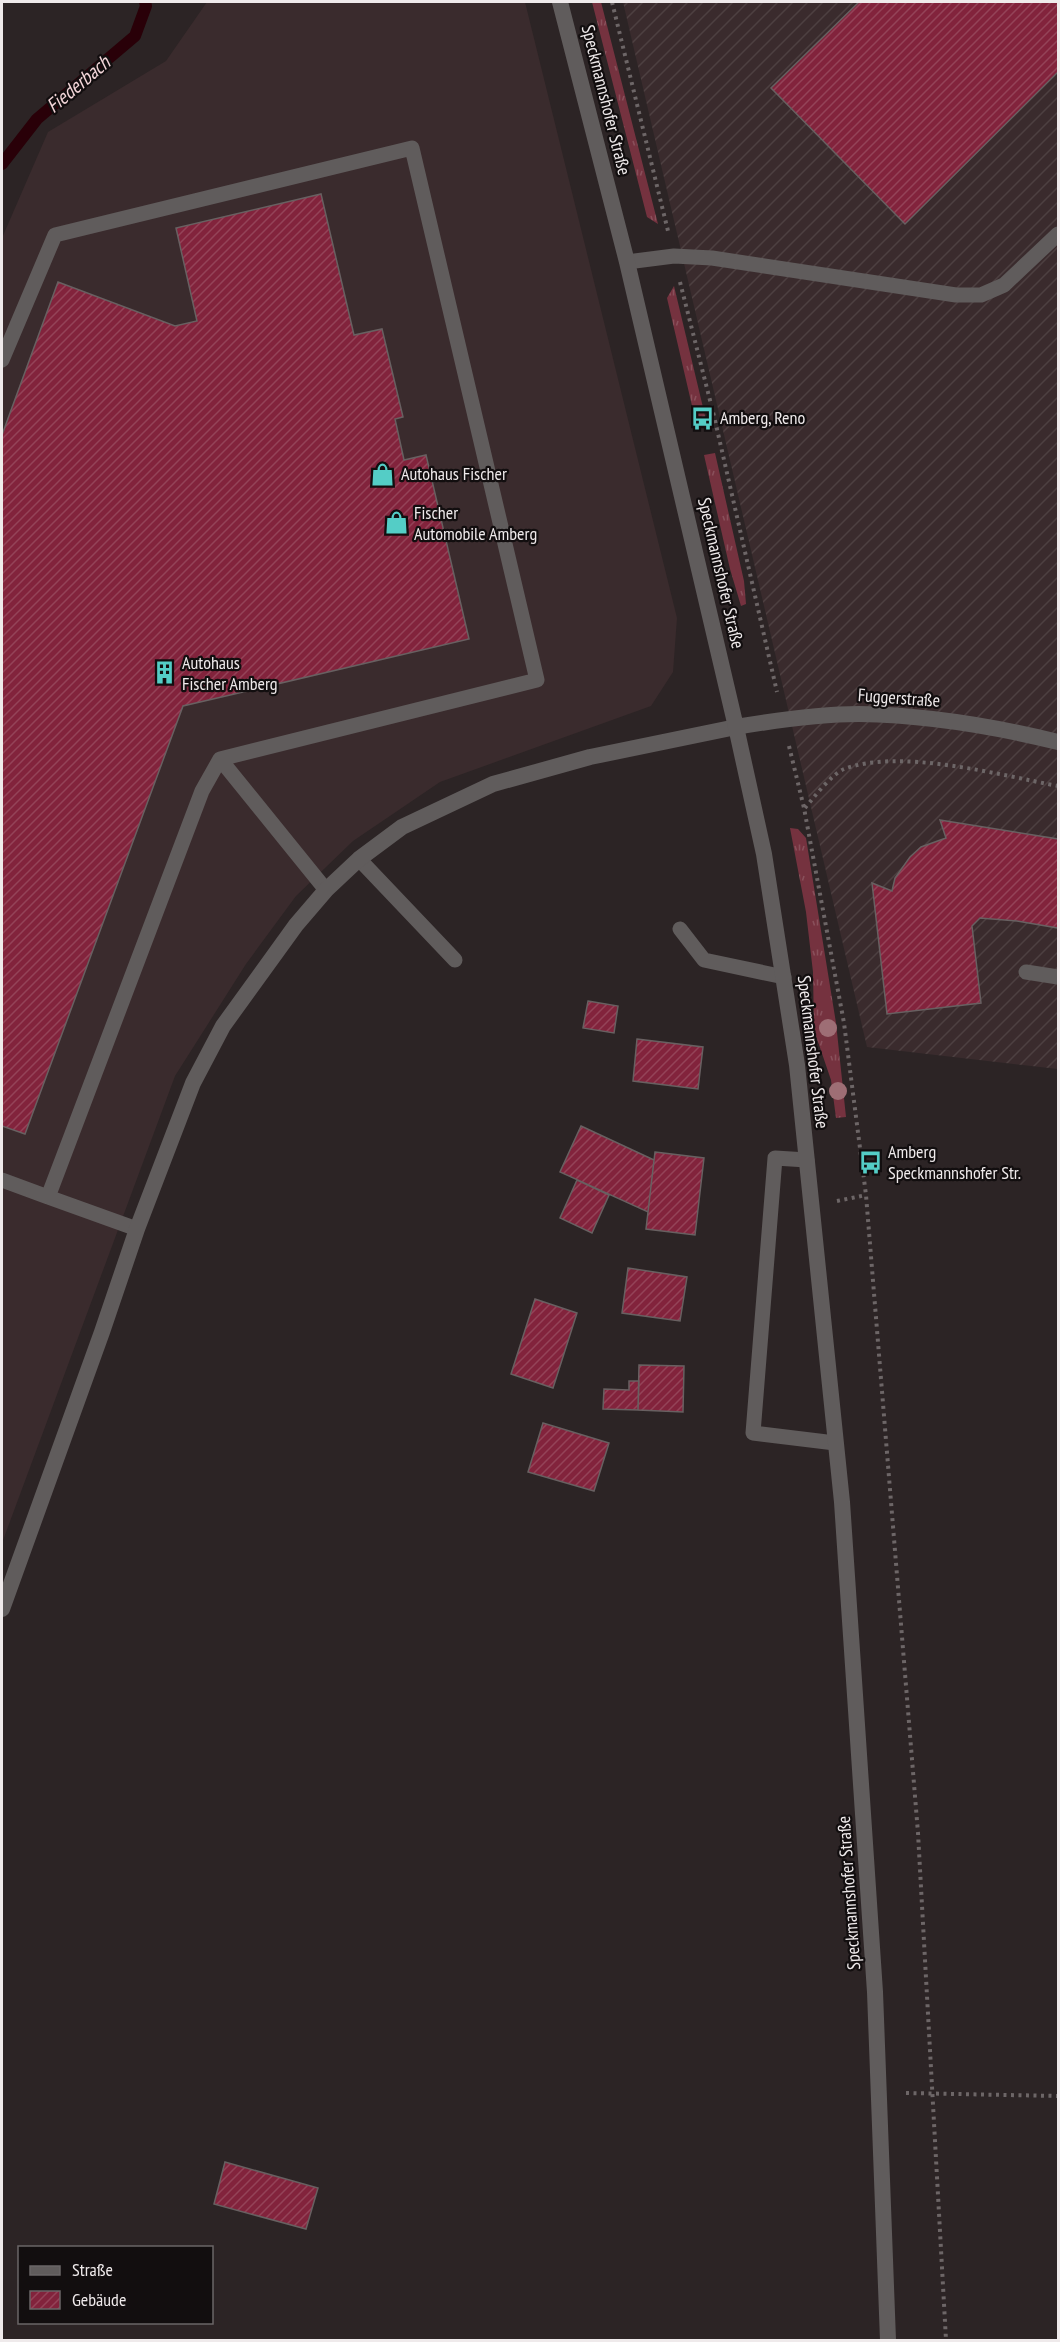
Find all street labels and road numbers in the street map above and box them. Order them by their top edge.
street label: Speckmannshofer Straße [577,22,636,177]
street label: Speckmannshofer Straße [693,495,750,651]
street label: Fuggerstraße [857,683,941,712]
street label: Speckmannshofer Straße [793,974,834,1130]
street label: Speckmannshofer Straße [832,1815,865,1971]

